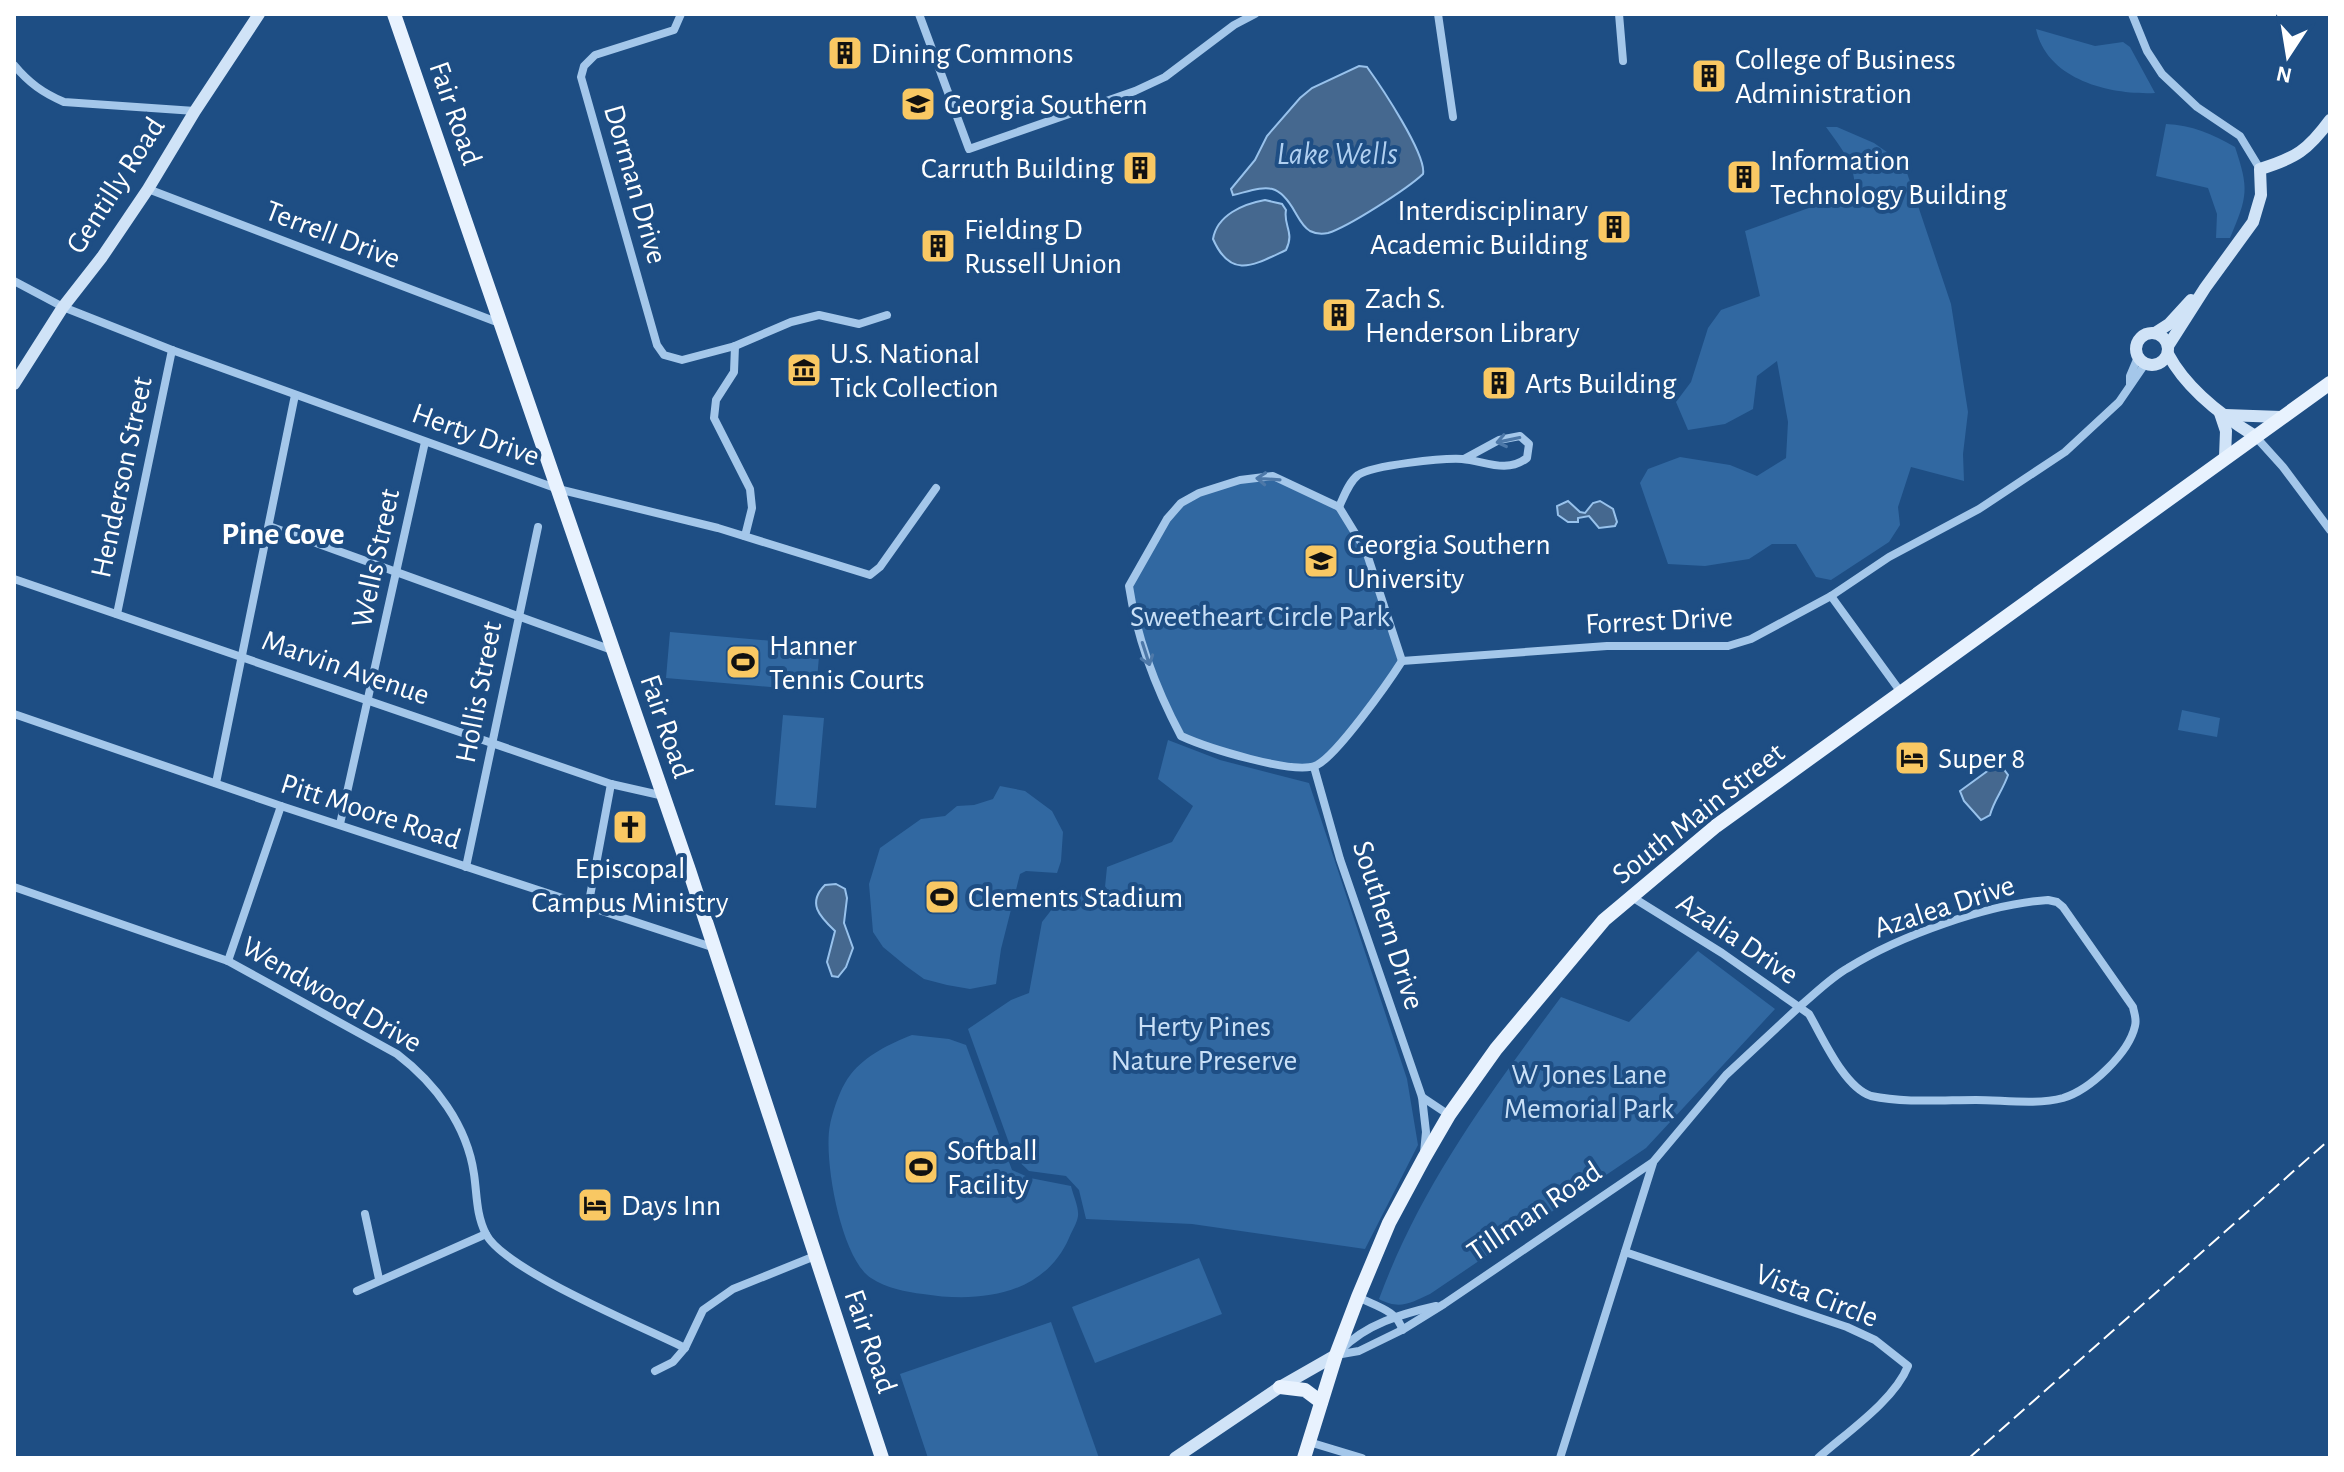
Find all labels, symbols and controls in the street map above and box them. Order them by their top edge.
north arrow [2248,16,2328,96]
building icon: Dining Commons [826,34,864,72]
place label: Dining Commons [871,39,1074,69]
place label: College of Business Administration [1735,45,1956,109]
building icon: College of Business Administration [1690,57,1728,95]
street label: Fair Road [423,58,487,169]
text: N [2274,62,2294,87]
school or university icon: Georgia Southern [899,85,937,123]
place label: Georgia Southern [944,90,1148,120]
street label: Dorman Drive [598,101,672,267]
street label: Gentilly Road [61,112,171,259]
water label: Lake Wells [1276,138,1398,170]
place label: Information Technology Building [1770,146,2007,210]
building icon: Carruth Building [1121,149,1159,187]
place label: Carruth Building [921,154,1114,184]
building icon: Information Technology Building [1725,158,1763,196]
street label: Terrell Drive [261,196,404,274]
place label: Interdisciplinary Academic Building [1370,196,1588,260]
building icon: Interdisciplinary Academic Building [1595,208,1633,246]
place label: Fielding D Russell Union [964,215,1122,279]
building icon: Fielding D Russell Union [919,227,957,265]
place label: Zach S. Henderson Library [1365,284,1580,348]
building icon: Zach S. Henderson Library [1320,296,1358,334]
place label: U.S. National Tick Collection [830,339,999,403]
museum icon: U.S. National Tick Collection [785,351,823,389]
building icon: Arts Building [1480,364,1518,402]
place label: Arts Building [1525,369,1677,399]
street label: Henderson Street [86,373,158,581]
street label: Herty Drive [408,398,543,472]
one-way arrow [1495,433,1521,448]
one-way arrow [1255,471,1281,486]
street label: Wells Street [347,486,405,630]
district label: Pine Cove [221,518,345,550]
place label: Georgia Southern University [1347,530,1551,594]
school or university icon: Georgia Southern University [1302,542,1340,580]
park label: Sweetheart Circle Park [1130,602,1390,632]
street label: Forrest Drive [1585,602,1734,640]
street label: Hollis Street [451,619,507,765]
street label: Marvin Avenue [258,625,433,711]
place label: Hanner Tennis Courts [769,631,925,695]
one-way arrow [1139,641,1154,666]
sports icon: Hanner Tennis Courts [724,643,762,681]
street label: Fair Road [634,671,698,782]
street label: South Main Street [1607,737,1791,890]
hotel icon: Super 8 [1893,739,1931,777]
place label: Super 8 [1938,744,2025,774]
street label: Pitt Moore Road [277,769,464,855]
church icon: Episcopal Campus Ministry [611,808,649,846]
street label: Southern Drive [1347,837,1429,1013]
place label: Episcopal Campus Ministry [532,854,729,918]
street label: Azalea Drive [1870,870,2018,944]
sports icon: Clements Stadium [923,878,961,916]
place label: Clements Stadium [968,883,1183,913]
street label: Azalia Drive [1671,887,1804,990]
street label: Wendwood Drive [236,931,427,1058]
park label: Herty Pines Nature Preserve [1111,1012,1297,1076]
park label: W Jones Lane Memorial Park [1504,1060,1674,1124]
place label: Softball Facility [947,1136,1038,1200]
sports icon: Softball Facility [902,1148,940,1186]
street label: Tillman Road [1462,1156,1607,1267]
hotel icon: Days Inn [576,1186,614,1224]
place label: Days Inn [621,1191,721,1221]
street label: Vista Circle [1751,1259,1882,1333]
street label: Fair Road [838,1286,902,1397]

